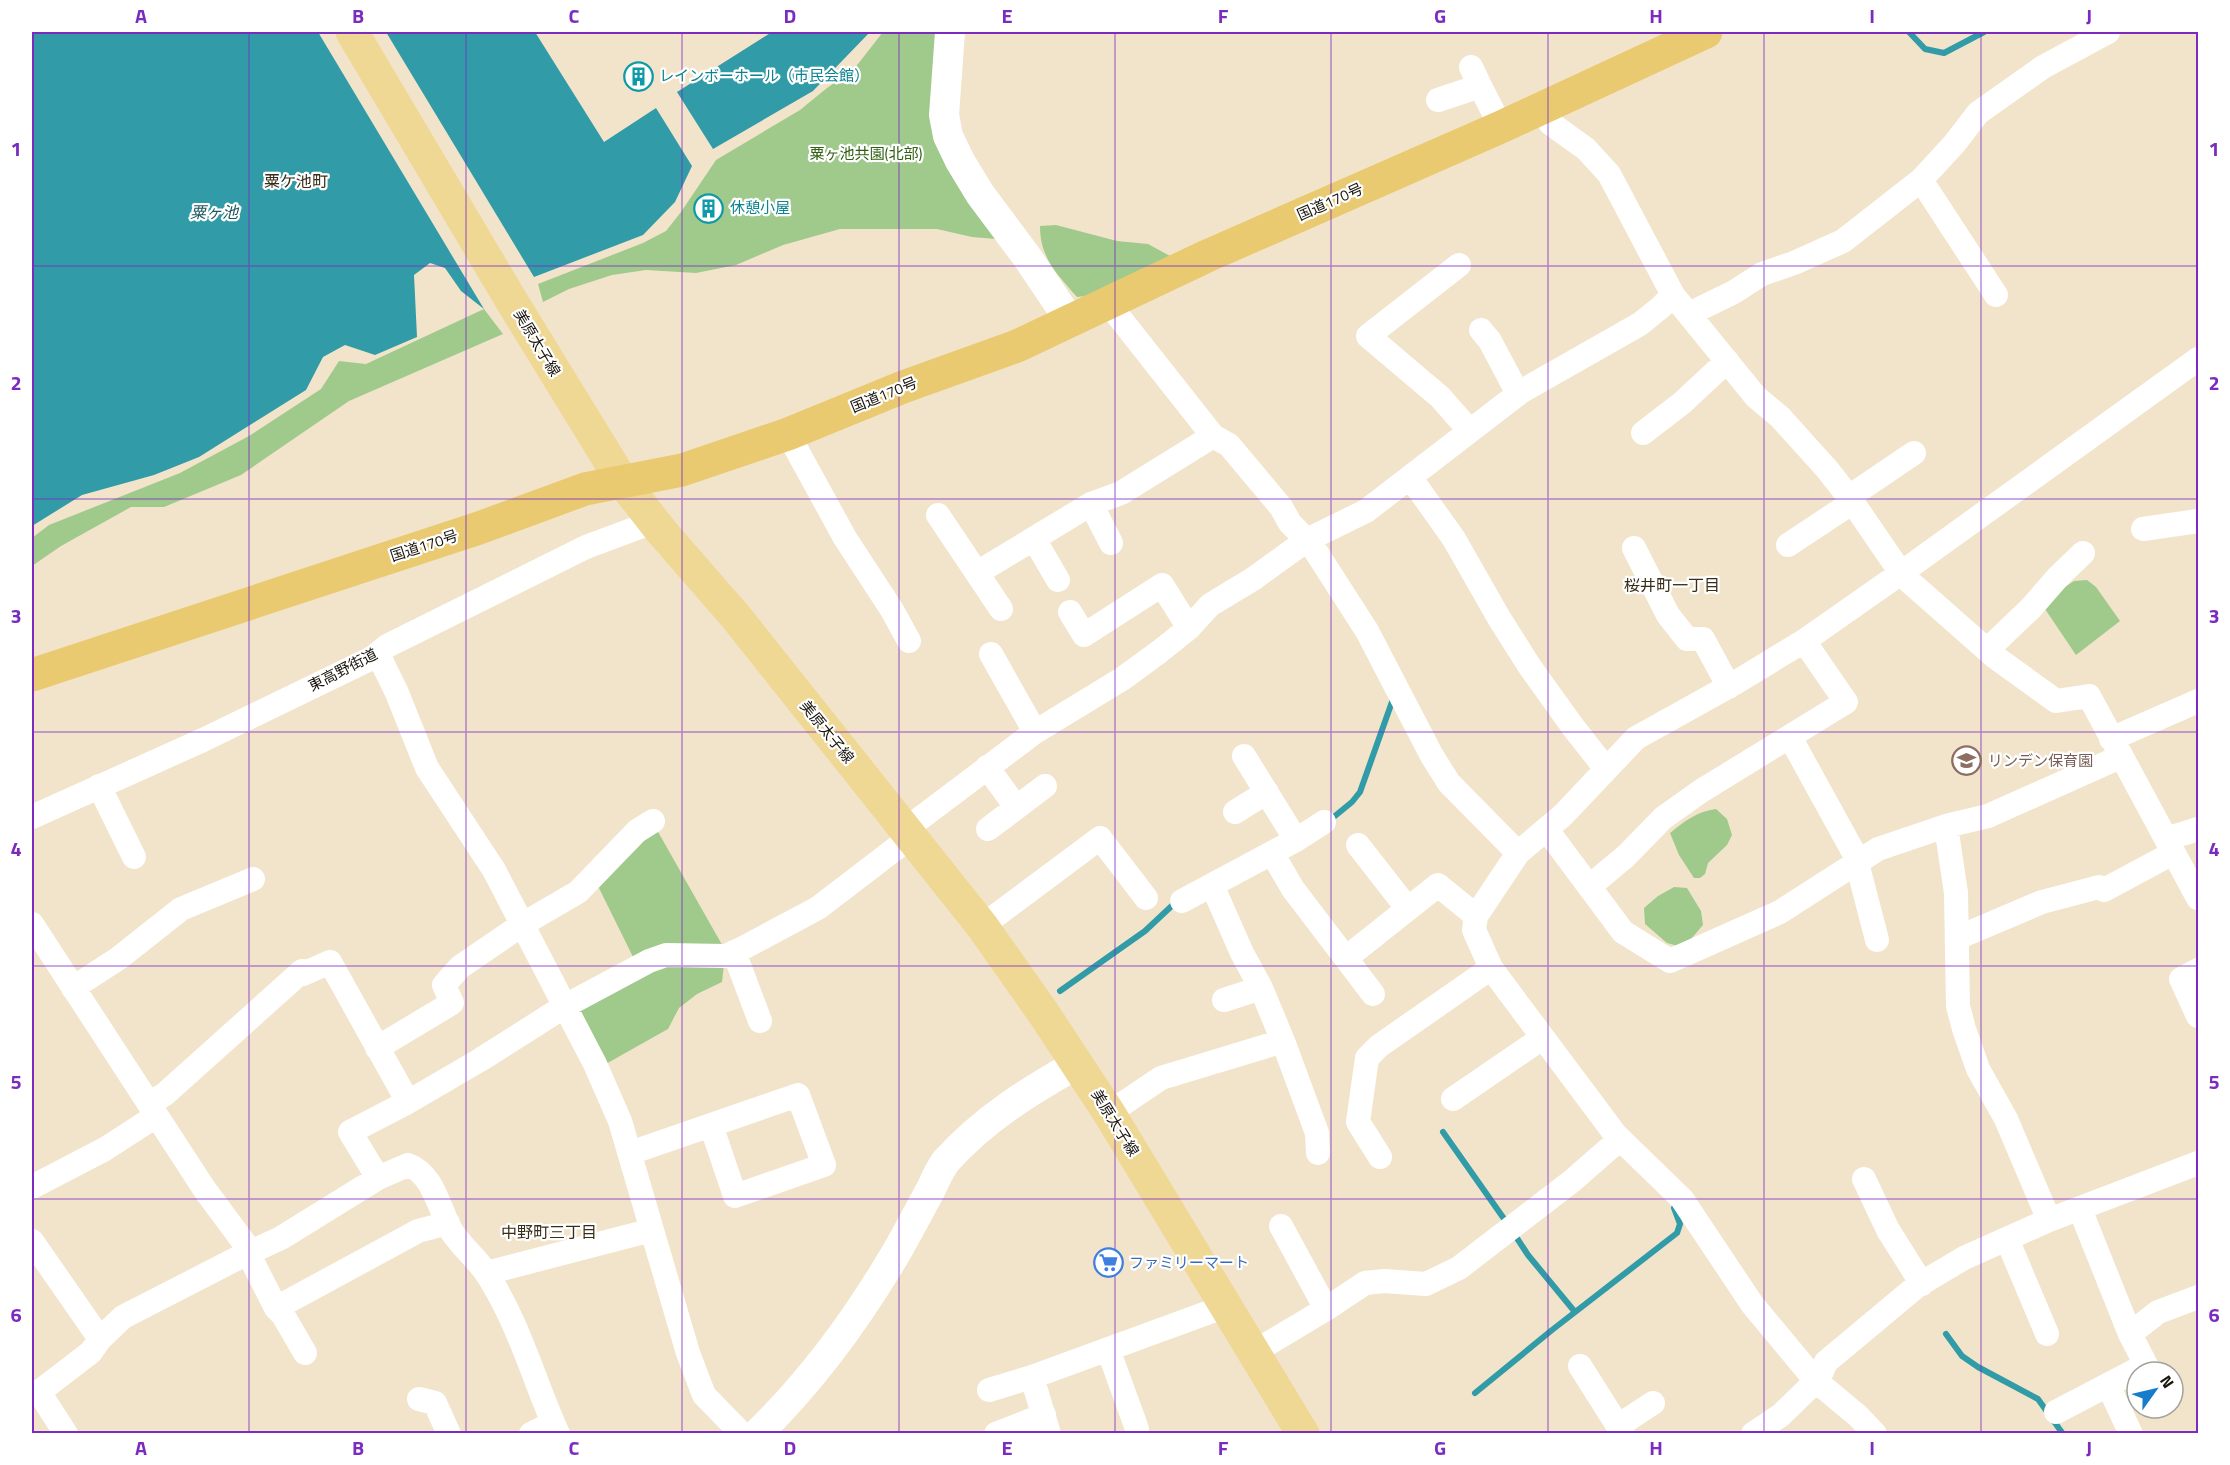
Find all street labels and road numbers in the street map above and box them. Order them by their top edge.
street label: 国道170号 [1293,177,1367,226]
street label: 美原太子線 [508,305,567,381]
street label: 国道170号 [847,371,921,418]
street label: 国道170号 [387,524,461,567]
street label: 東高野街道 [304,642,381,697]
street label: 美原太子線 [795,695,860,768]
street label: 美原太子線 [1086,1085,1145,1161]

